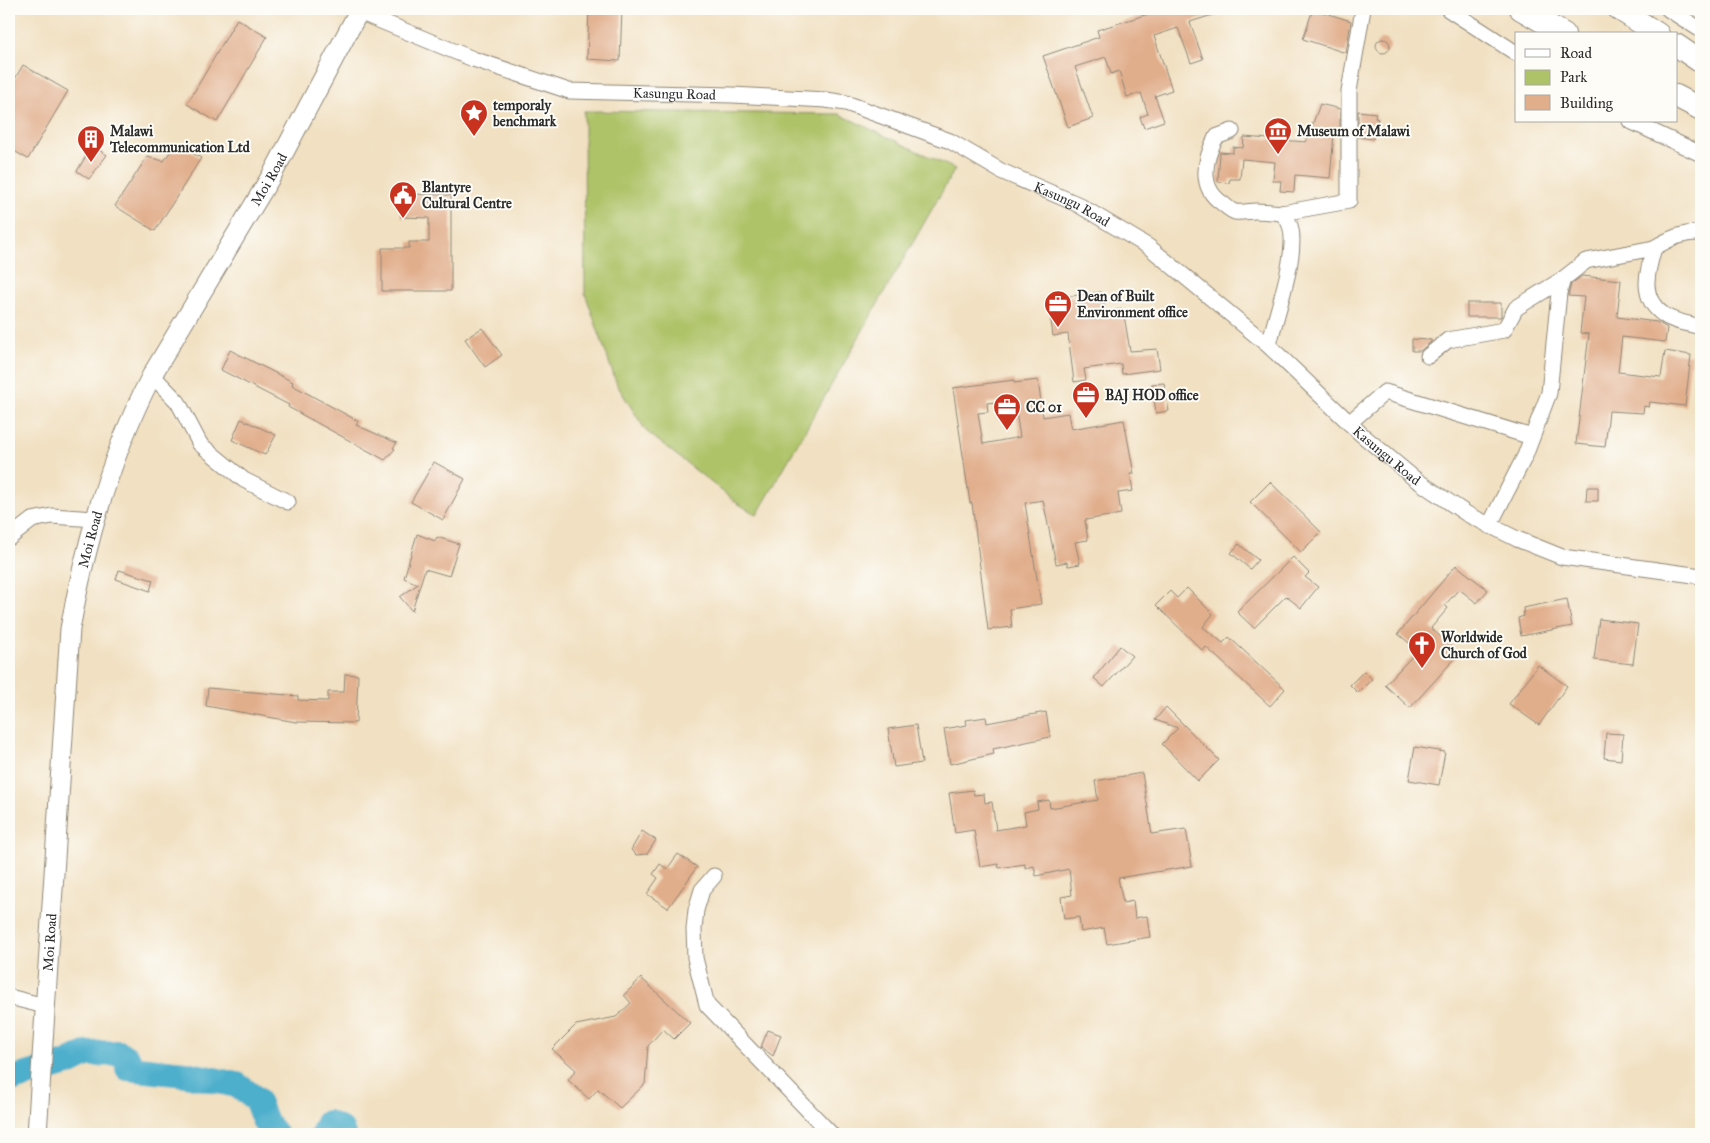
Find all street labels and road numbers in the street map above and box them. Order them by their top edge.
street label: Kasungu Road [633,85,716,104]
street label: Moi Road [247,150,291,209]
street label: Kasungu Road [1031,178,1113,231]
street label: Kasungu Road [1349,423,1423,489]
street label: Moi Road [75,509,106,570]
street label: Moi Road [40,913,60,972]

